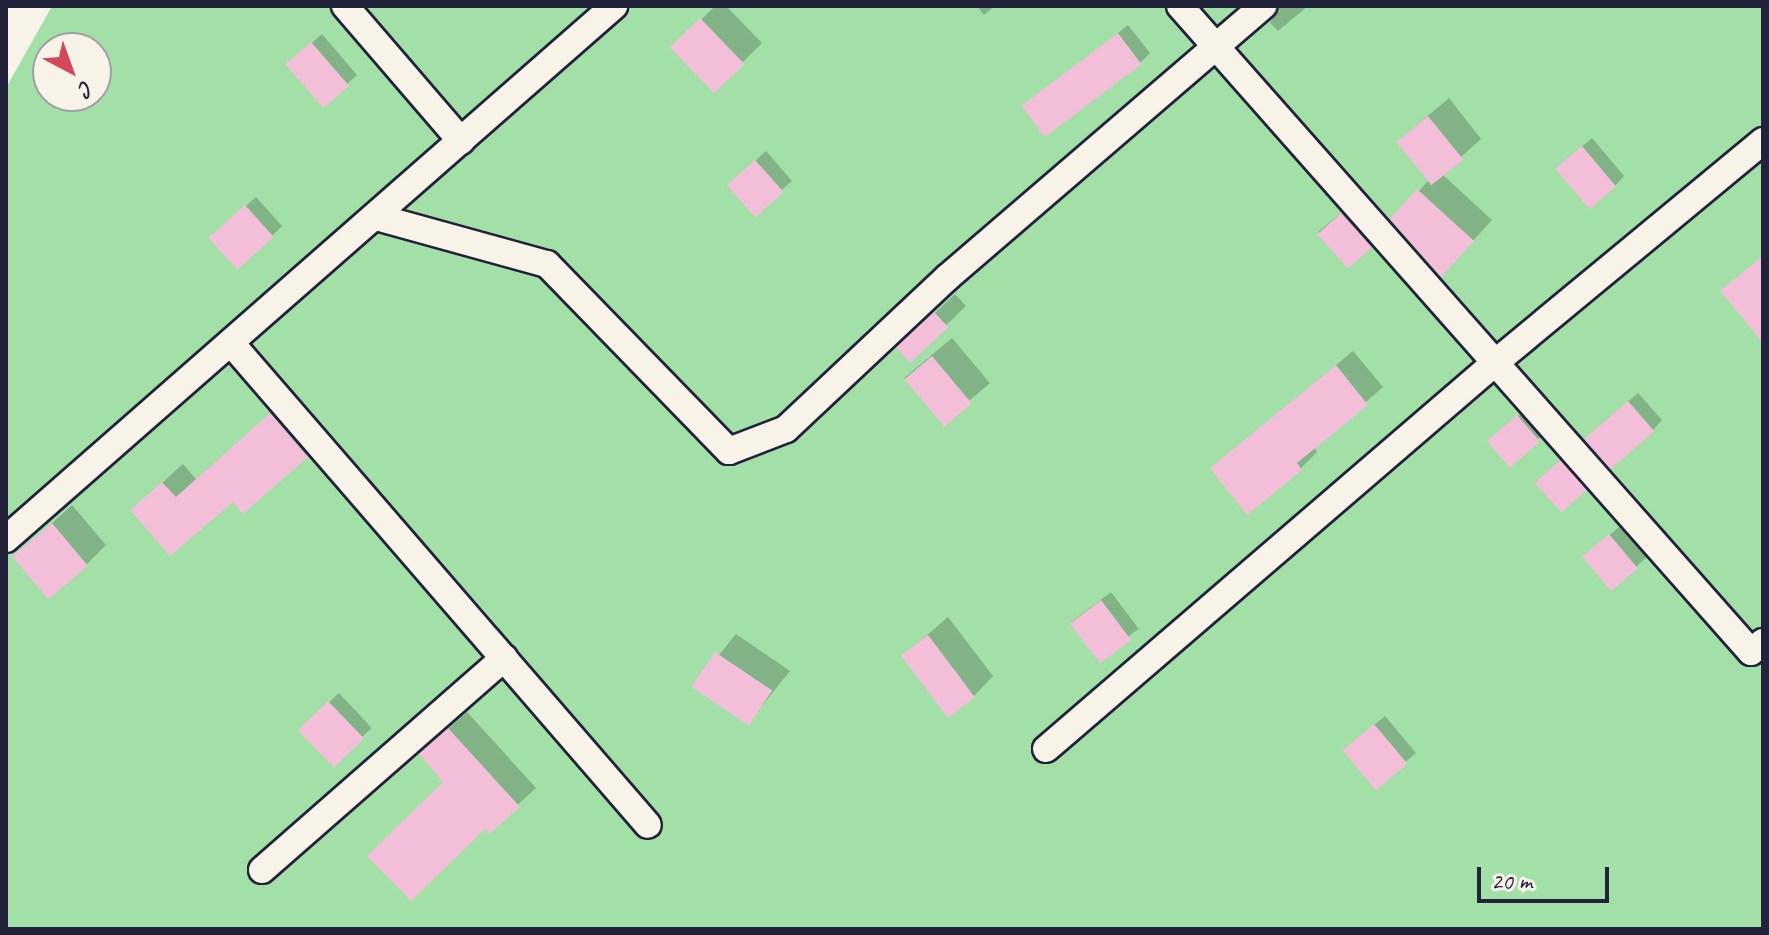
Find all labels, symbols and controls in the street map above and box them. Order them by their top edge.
north arrow [32,32,112,112]
text: С [73,74,100,103]
scale bar [1481,851,1613,901]
text: 20 m [1491,866,1532,896]

